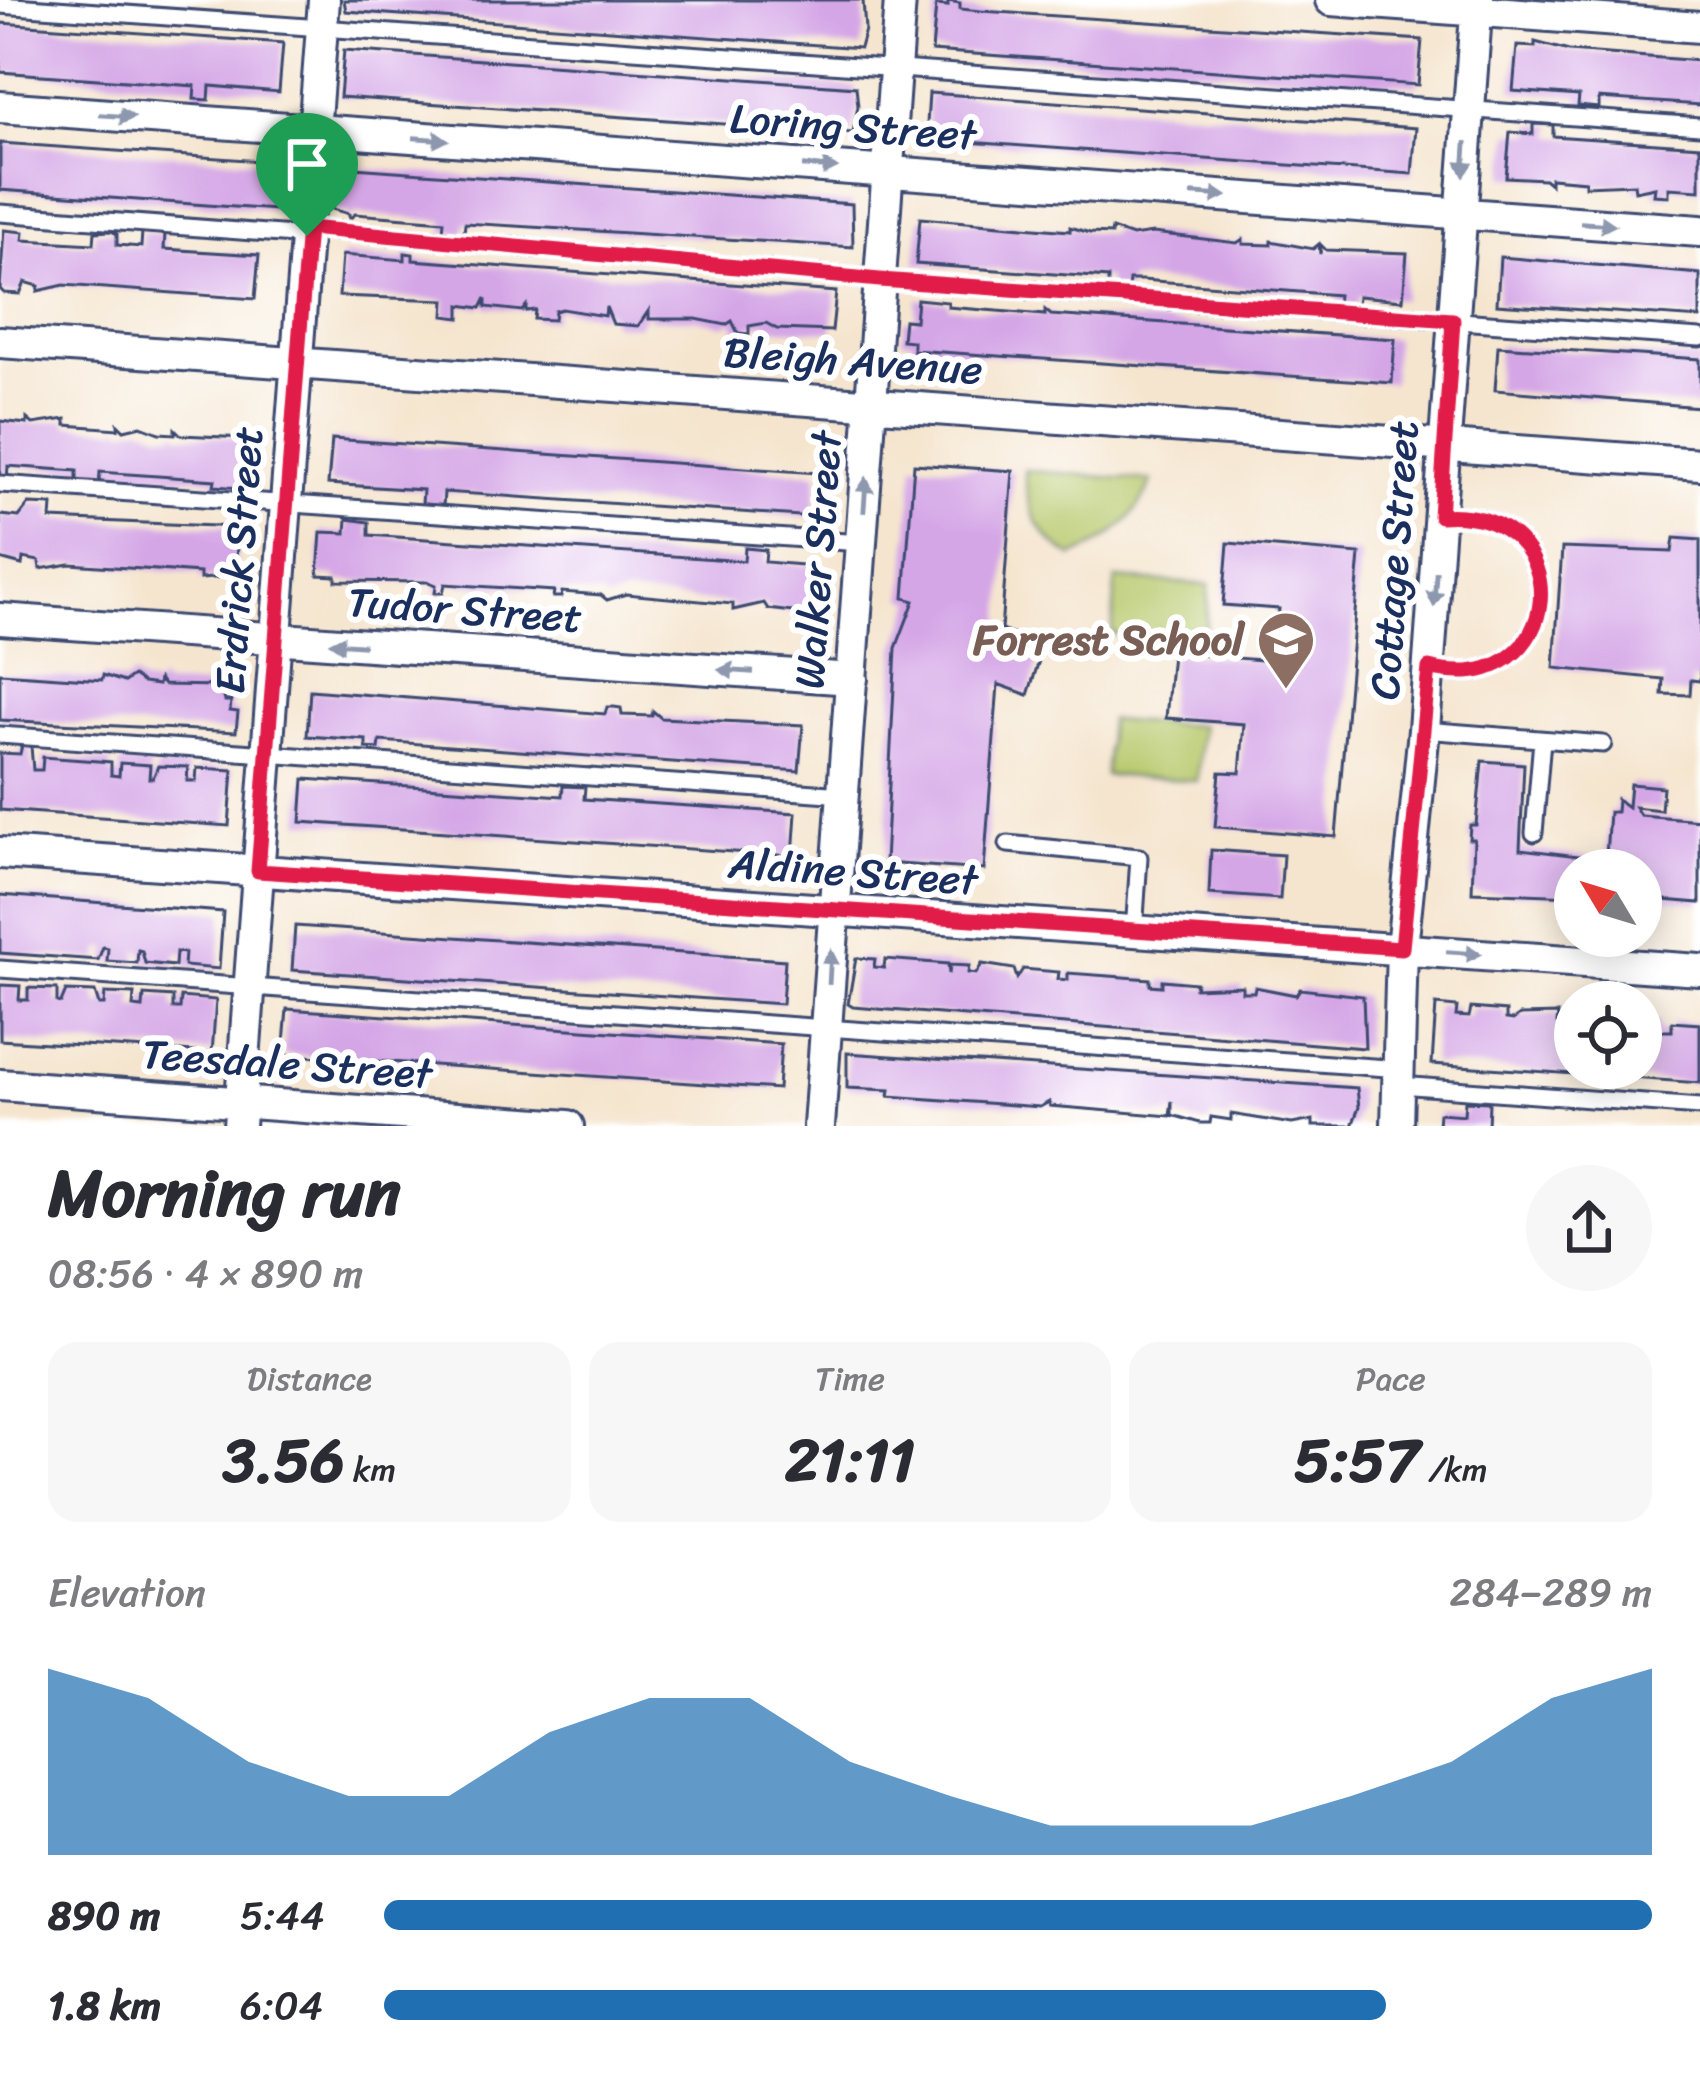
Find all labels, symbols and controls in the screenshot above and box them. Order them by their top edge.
street label: Loring Street [728,81,981,173]
one-way arrow [99,106,136,125]
pin [256,113,358,236]
one-way arrow [413,129,450,148]
icon: arrive [274,131,340,197]
one-way arrow [1455,140,1474,178]
one-way arrow [802,158,839,177]
one-way arrow [1191,186,1228,205]
one-way arrow [1579,214,1617,233]
street label: Bleigh Avenue [721,315,985,407]
street label: Cottage Street [1347,418,1441,702]
street label: Erdrick Street [193,424,285,696]
street label: Walker Street [772,427,864,691]
one-way arrow [855,476,874,513]
street label: Tudor Street [346,565,584,655]
one-way arrow [1425,571,1444,609]
place label: Forrest School [972,603,1246,677]
school or university icon: Forrest School [1255,609,1317,691]
one-way arrow [328,634,365,653]
one-way arrow [717,661,754,680]
street label: Aldine Street [725,826,982,918]
north arrow [1554,849,1662,957]
map controls [1554,849,1662,1089]
one-way arrow [1446,943,1483,962]
one-way arrow [821,948,840,985]
button: locate [1554,981,1662,1089]
street label: Teesdale Street [140,1017,437,1111]
text: Morning run [48,1135,401,1252]
button: share [1526,1165,1652,1291]
text: 08:56 · 4 × 890 m [48,1239,363,1308]
text: Distance [247,1350,372,1408]
text: Time [815,1350,885,1408]
text: Pace [1356,1350,1426,1408]
text: 3.56 [223,1408,345,1514]
text: 21:11 [785,1408,915,1514]
text: 5:57 [1294,1408,1420,1514]
text: km [345,1441,396,1499]
text: /km [1420,1441,1487,1499]
text: Elevation [48,1558,206,1627]
text: 284–289 m [1449,1558,1652,1627]
text: 890 m [48,1881,160,1950]
text: 5:44 [240,1881,324,1950]
text: 1.8 km [48,1971,161,2040]
text: 6:04 [240,1971,323,2040]

